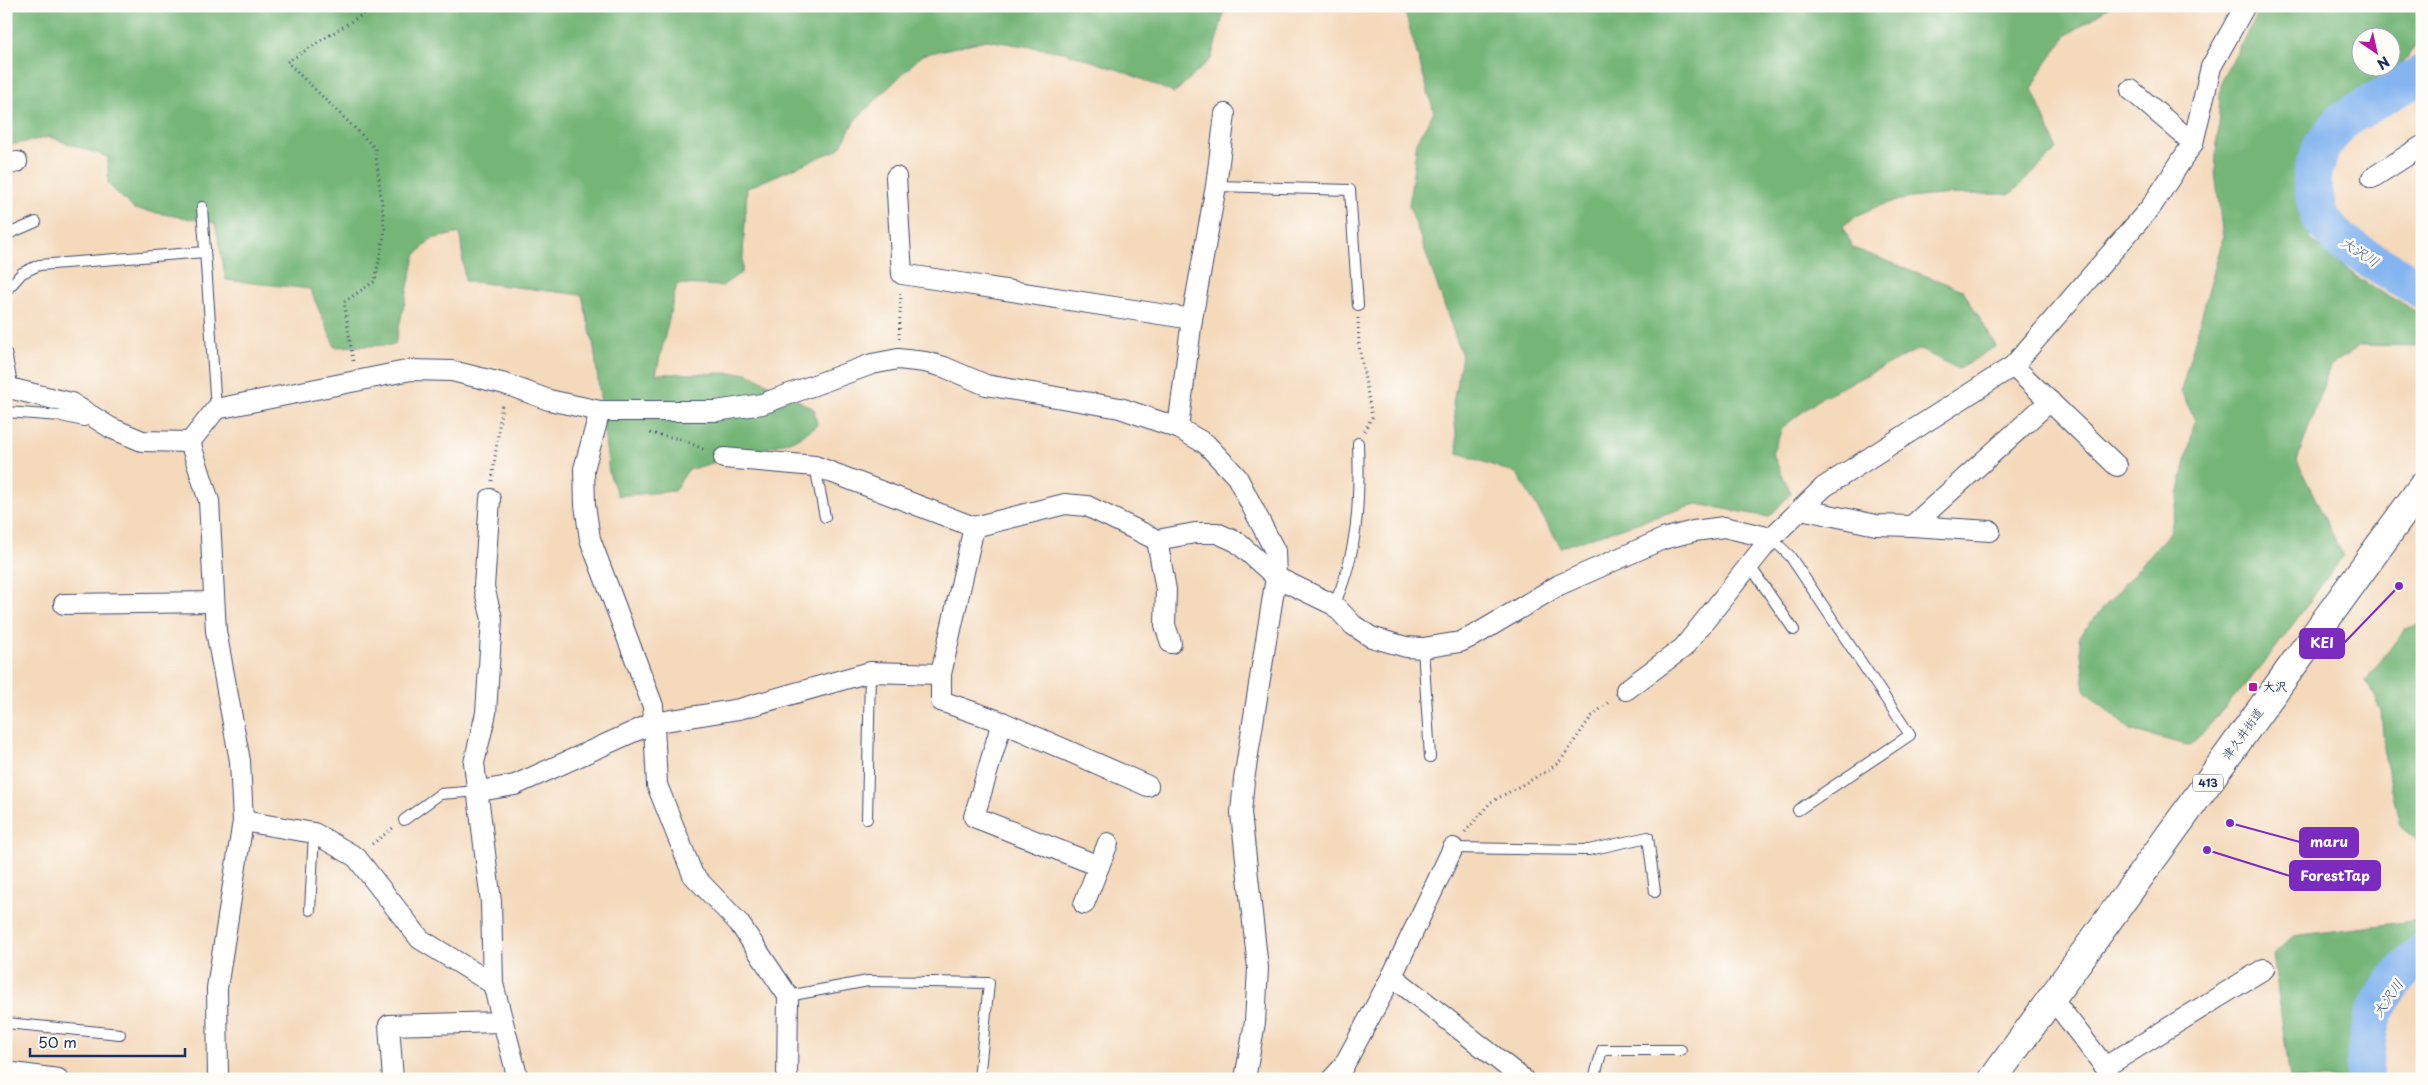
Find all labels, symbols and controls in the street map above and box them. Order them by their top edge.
north arrow [2350,28,2400,78]
text: N [2373,51,2394,75]
water label: 大沢川 [2337,231,2384,272]
callout: KEI [2300,629,2344,658]
text: KEI [2310,632,2334,653]
place label: 大沢 [2263,677,2287,695]
marker: 大沢 [2247,681,2259,693]
street label: 津久井街道 [2217,704,2267,763]
road number: 413 [2193,774,2223,791]
callout: maru [2300,828,2358,857]
text: maru [2310,831,2348,852]
callout: ForestTap [2290,861,2380,890]
text: ForestTap [2300,865,2370,886]
water label: 大沢川 [2367,974,2408,1021]
scale bar [30,1025,185,1057]
text: 50 m [38,1030,77,1053]

